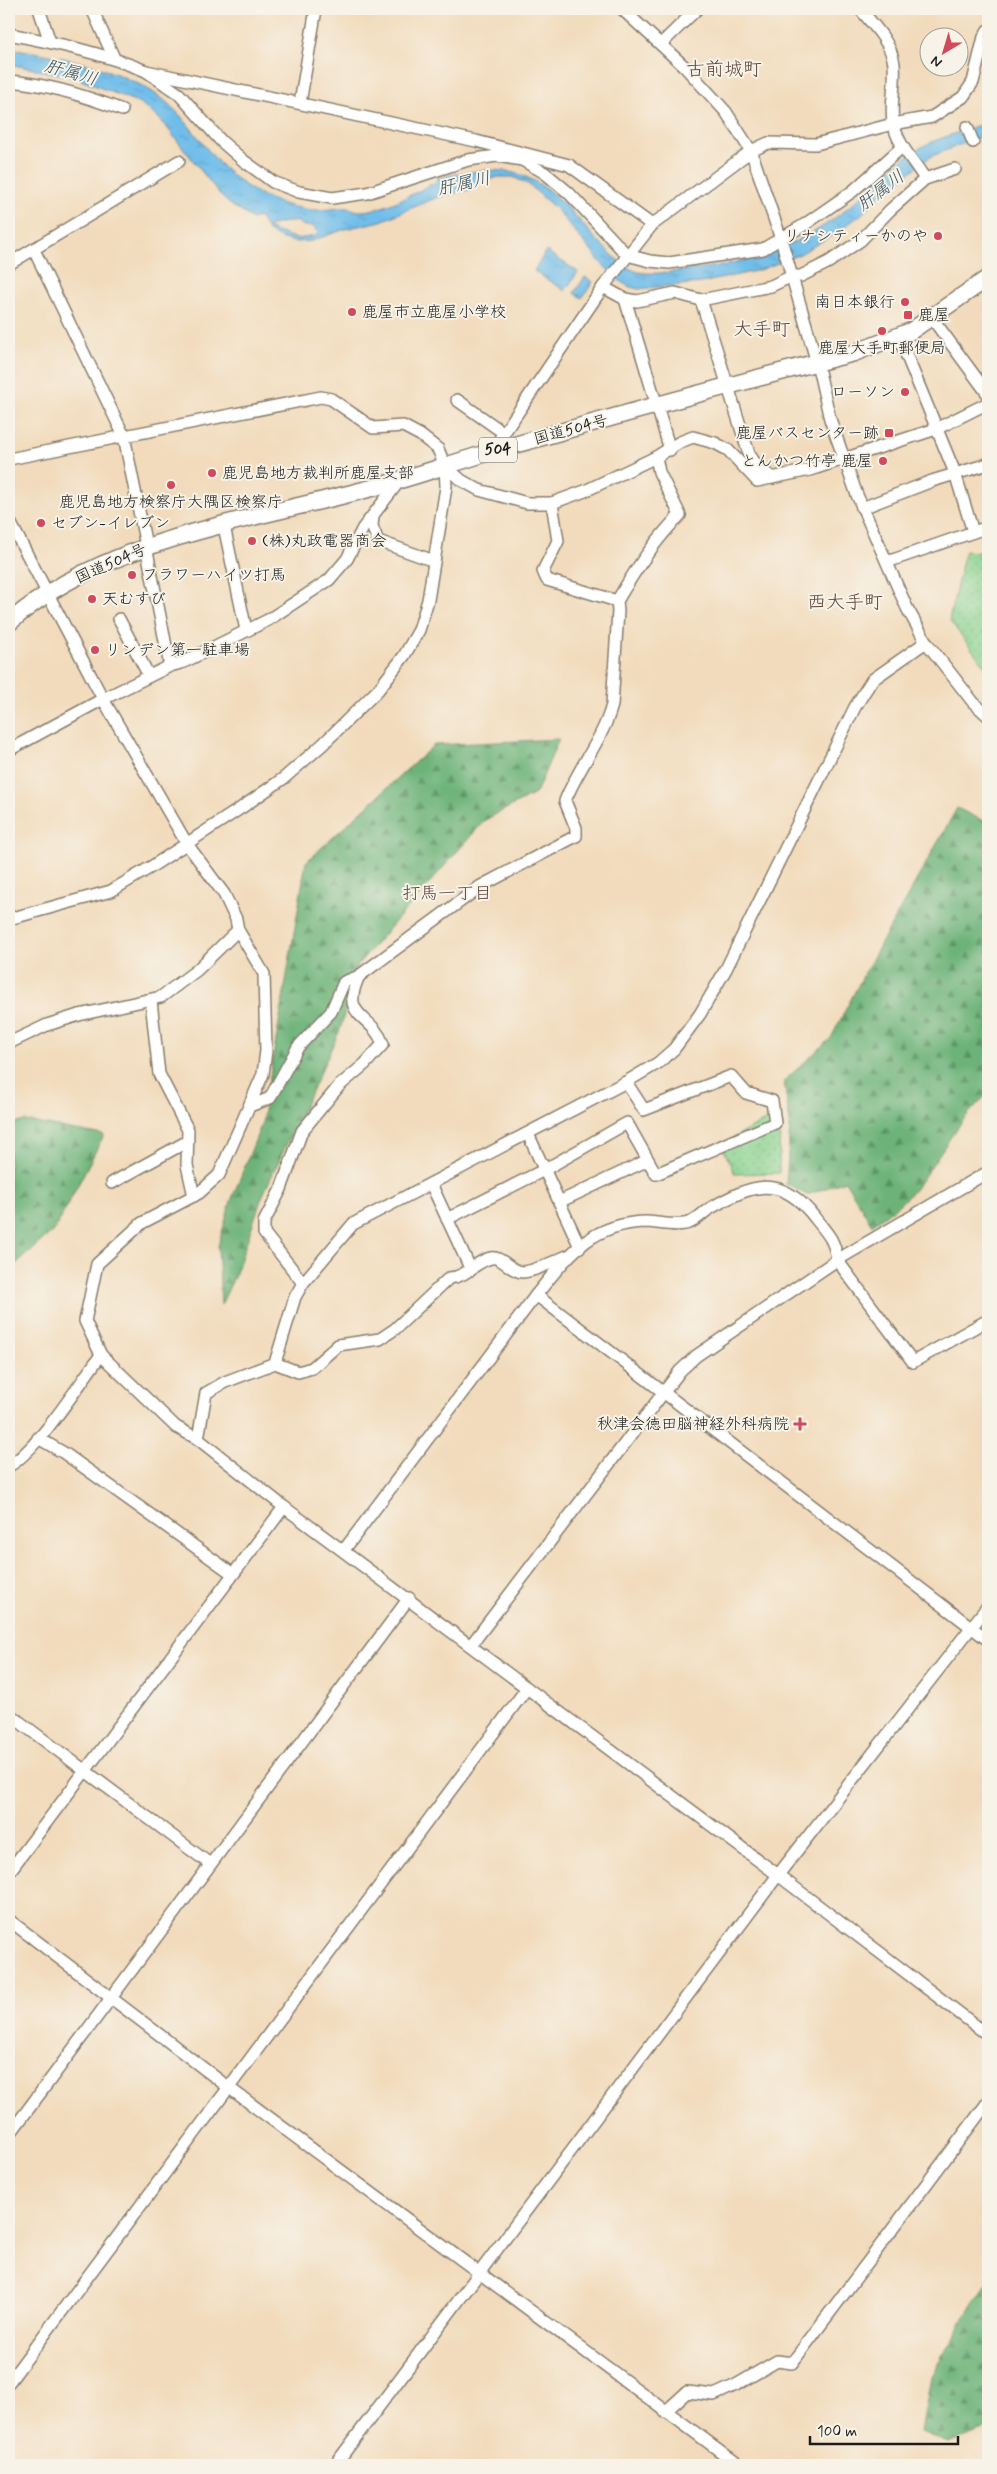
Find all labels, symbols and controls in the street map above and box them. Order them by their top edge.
north arrow [920,28,970,78]
text: N [927,51,946,71]
water label: 肝属川 [42,54,100,92]
district label: 古前城町 [686,57,762,82]
water label: 肝属川 [852,165,910,217]
water label: 肝属川 [435,167,493,201]
place label: リナシティーかのや [784,226,928,247]
marker: リナシティーかのや [932,230,944,242]
place label: 南日本銀行 [815,292,895,313]
marker: 南日本銀行 [899,296,911,308]
place label: 鹿屋市立鹿屋小学校 [362,302,506,323]
place label: 鹿屋 [918,305,950,326]
marker: 鹿屋市立鹿屋小学校 [346,306,358,318]
marker: 鹿屋 [902,309,914,321]
district label: 大手町 [733,317,791,342]
marker: 鹿屋大手町郵便局 [876,325,888,337]
place label: 鹿屋大手町郵便局 [818,338,946,359]
place label: ローソン [831,382,895,403]
marker: ローソン [899,386,911,398]
street label: 国道504号 [531,410,611,450]
place label: 鹿屋バスセンター跡 [736,423,879,444]
marker: 鹿屋バスセンター跡 [883,427,895,439]
road number: 504 [479,438,517,462]
place label: とんかつ竹亭 鹿屋 [741,451,873,472]
marker: とんかつ竹亭 鹿屋 [877,455,889,467]
place label: 鹿児島地方裁判所鹿屋支部 [222,463,414,484]
marker: 鹿児島地方裁判所鹿屋支部 [206,467,218,479]
marker: 鹿児島地方検察庁大隅区検察庁 [165,479,177,491]
place label: 鹿児島地方検察庁大隅区検察庁 [59,492,283,513]
place label: セブン-イレブン [51,513,170,534]
marker: セブン-イレブン [35,517,47,529]
place label: (株)丸政電器商会 [262,531,387,552]
marker: (株)丸政電器商会 [246,535,258,547]
street label: 国道504号 [72,539,150,589]
place label: フラワーハイツ打馬 [142,565,286,586]
marker: フラワーハイツ打馬 [126,569,138,581]
place label: 天むすび [102,589,166,610]
district label: 西大手町 [807,590,883,615]
marker: 天むすび [86,593,98,605]
place label: リンデン第一駐車場 [105,640,250,661]
marker: リンデン第一駐車場 [89,644,101,656]
district label: 打馬一丁目 [402,882,492,906]
place label: 秋津会徳田脳神経外科病院 [597,1414,789,1435]
marker: 秋津会徳田脳神経外科病院 [793,1417,807,1431]
scale bar [810,2414,957,2446]
text: 100 m [817,2422,857,2442]

